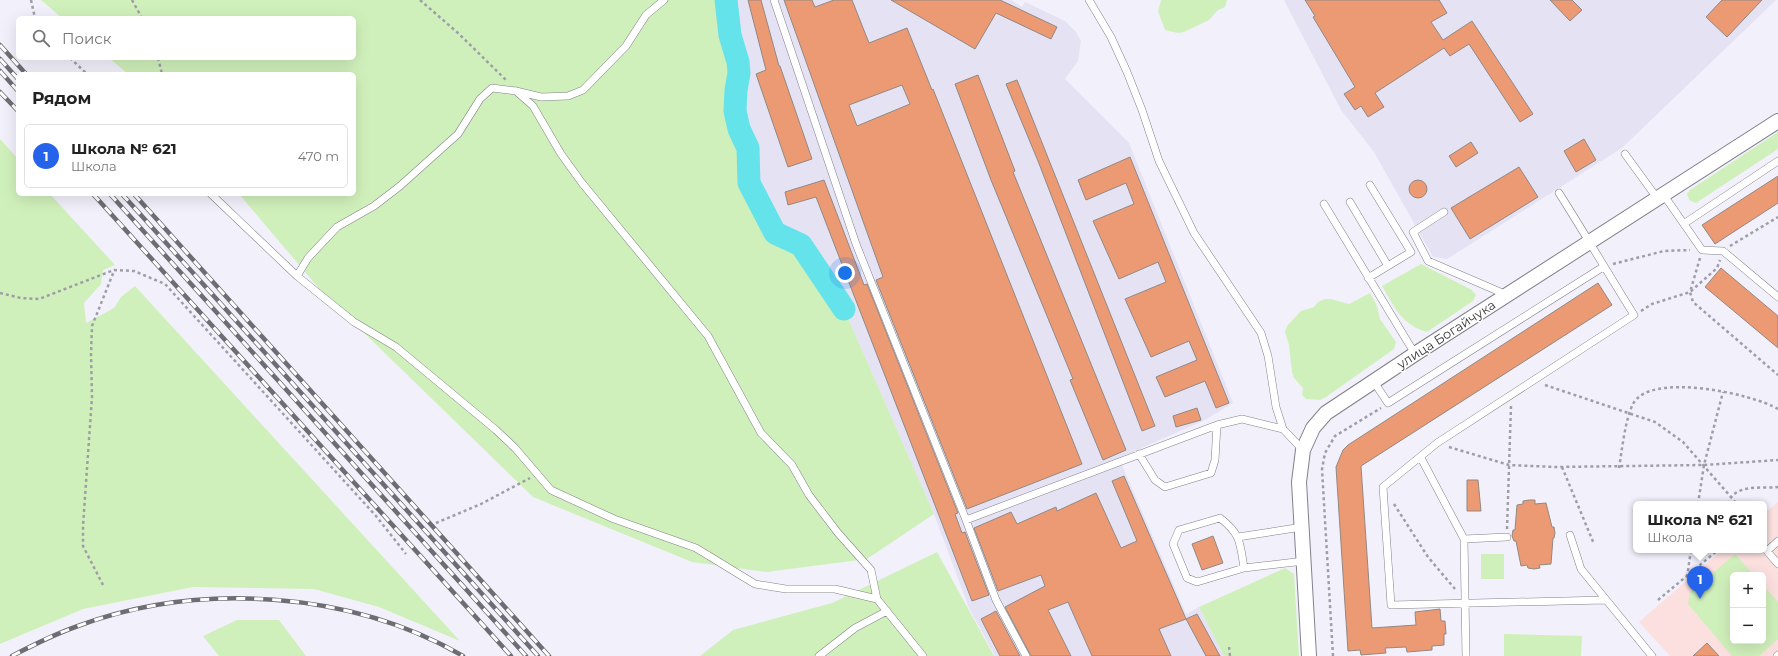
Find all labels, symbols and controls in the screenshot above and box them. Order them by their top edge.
search box [16,16,356,60]
icon: search [30,27,52,49]
text: Поиск [62,29,111,48]
text: Рядом [32,88,91,108]
text: Школа № 621 [71,139,177,158]
text: 1 [43,148,49,164]
text: 470 m [298,148,339,164]
text: Школа [71,158,117,174]
your location [835,263,855,283]
street label: улица Богайчука [1393,296,1498,372]
popup [1633,501,1767,553]
text: Школа № 621 [1647,510,1753,529]
text: Школа [1647,529,1693,545]
pin: 1 [1687,566,1713,599]
map controls [1730,572,1766,644]
button: + [1730,572,1766,608]
button: − [1730,608,1766,644]

